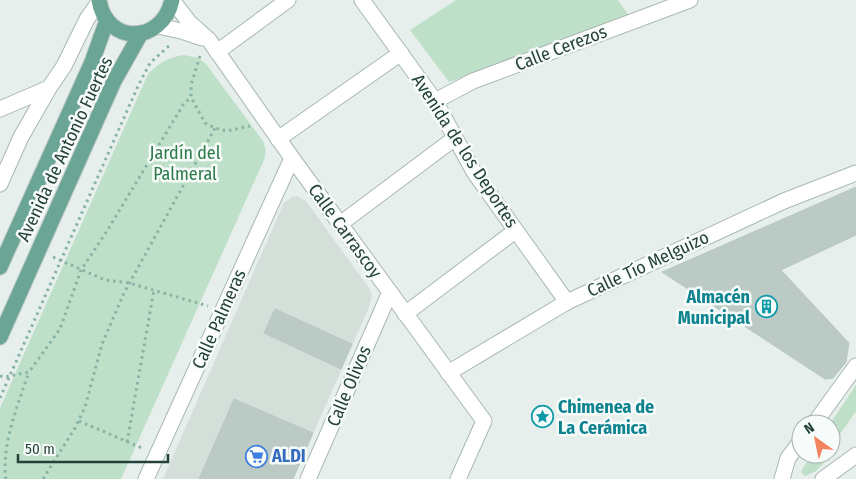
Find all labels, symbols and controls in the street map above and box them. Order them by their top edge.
street label: Calle Cerezos [512,20,610,76]
street label: Avenida de Antonio Fuertes [12,53,118,245]
street label: Avenida de los Deportes [407,70,523,232]
park label: Jardín del Palmeral [150,142,221,185]
street label: Calle Carrascoy [303,180,387,282]
street label: Calle Tío Melguizo [584,226,712,302]
street label: Calle Palmeras [187,265,251,372]
place label: Almacén Municipal [678,286,750,329]
building icon: Almacén Municipal [754,295,778,319]
street label: Calle Olivos [322,342,376,430]
place label: Chimenea de La Cerámica [558,396,654,439]
place icon: Chimenea de La Cerámica [530,405,554,429]
north arrow [791,414,841,464]
text: N [801,419,817,438]
scale bar [18,432,168,464]
text: 50 m [25,440,55,458]
supermarket icon: ALDI [244,444,268,468]
place label: ALDI [271,445,306,467]

